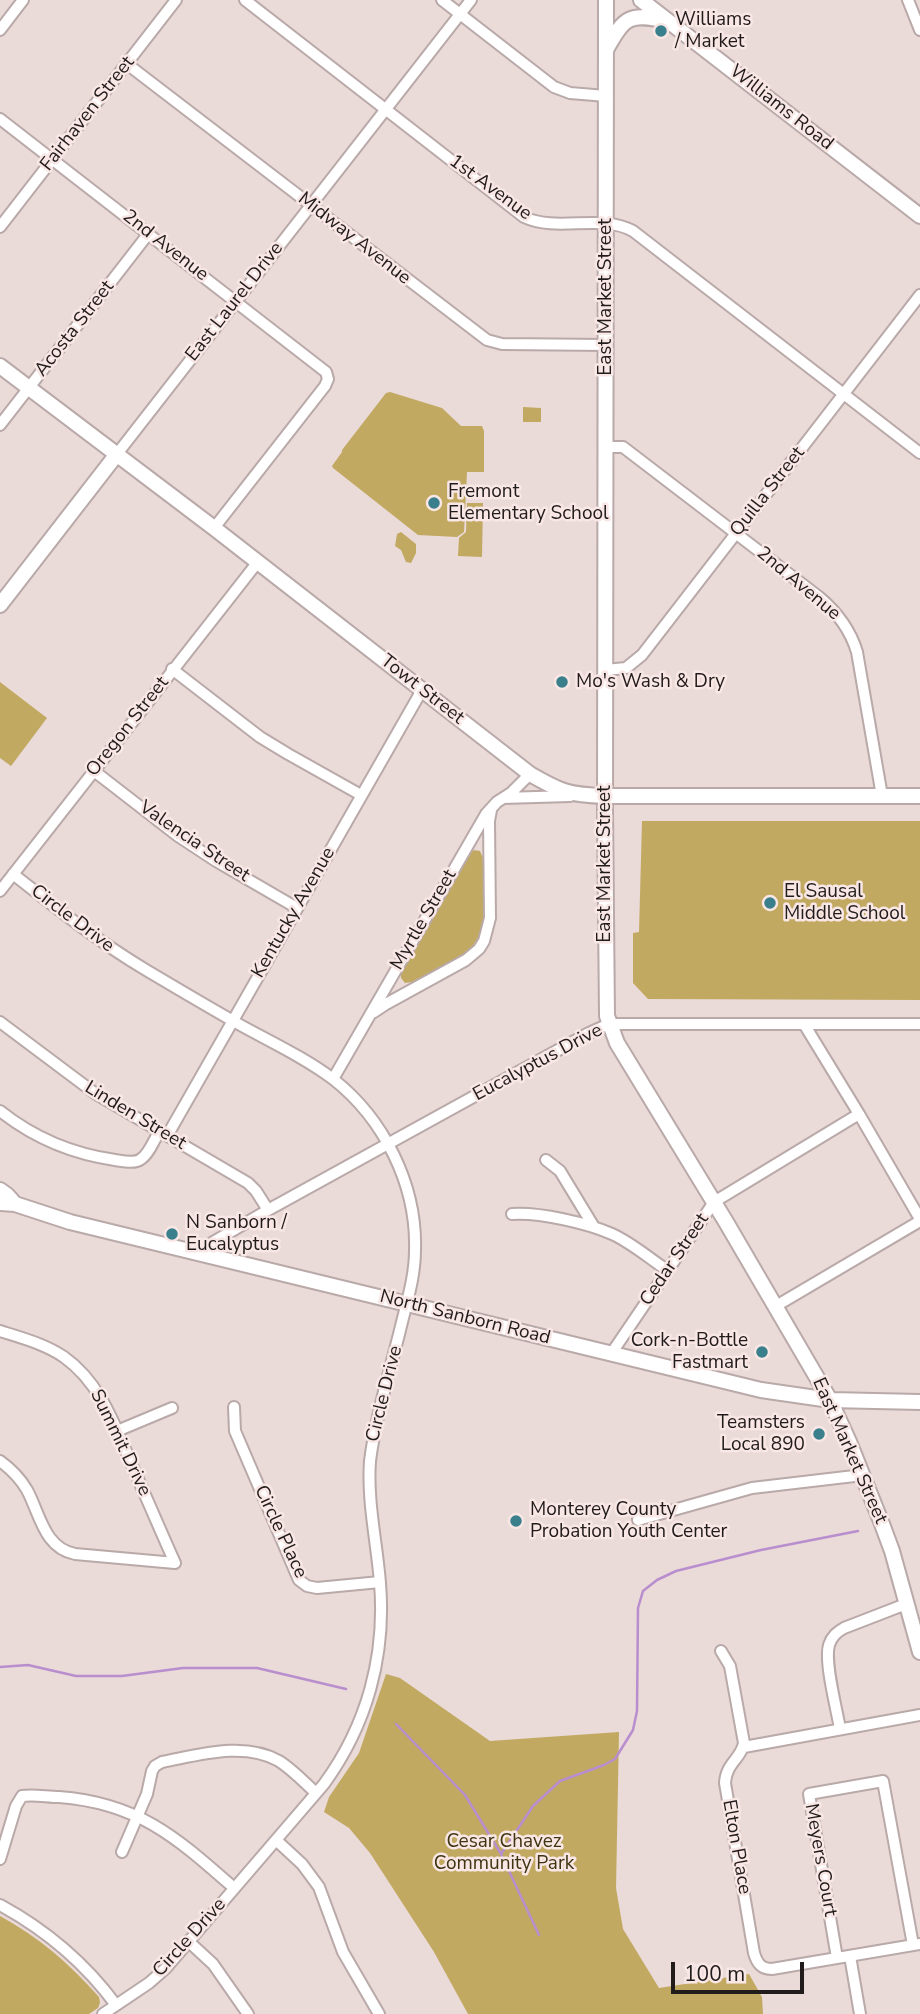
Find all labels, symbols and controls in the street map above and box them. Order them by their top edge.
place label: Williams / Market [675,9,751,53]
marker: Williams / Market [653,23,669,39]
street label: Fairhaven Street [36,52,140,176]
street label: Williams Road [725,60,837,156]
street label: 1st Avenue [444,150,536,226]
street label: Midway Avenue [293,188,415,290]
street label: 2nd Avenue [117,205,213,287]
street label: East Market Street [595,218,617,376]
street label: East Laurel Drive [181,238,289,366]
street label: Acosta Street [30,277,120,381]
street label: Quilla Street [726,443,810,541]
place label: Fremont Elementary School [448,481,609,525]
marker: Fremont Elementary School [426,495,442,511]
street label: 2nd Avenue [751,542,845,626]
street label: Towt Street [376,650,468,730]
place label: Mo's Wash & Dry [576,671,725,693]
street label: Oregon Street [82,672,174,782]
marker: Mo's Wash & Dry [554,674,570,690]
street label: East Market Street [594,785,616,943]
street label: Valencia Street [134,797,254,887]
street label: Kentucky Avenue [247,844,341,982]
street label: Myrtle Street [386,866,462,974]
street label: Circle Drive [26,880,118,958]
place label: El Sausal Middle School [784,881,905,925]
marker: El Sausal Middle School [762,895,778,911]
street label: Eucalyptus Drive [469,1019,607,1107]
street label: Linden Street [80,1077,190,1155]
street label: Cedar Street [636,1209,714,1311]
place label: N Sanborn / Eucalyptus [186,1212,287,1256]
marker: N Sanborn / Eucalyptus [164,1226,180,1242]
street label: North Sanborn Road [377,1286,553,1350]
place label: Cork-n-Bottle Fastmart [631,1330,748,1374]
street label: Circle Drive [362,1344,408,1444]
marker: Cork-n-Bottle Fastmart [754,1344,770,1360]
street label: East Market Street [807,1374,891,1528]
street label: Summit Drive [84,1386,156,1500]
place label: Teamsters Local 890 [717,1412,805,1456]
marker: Teamsters Local 890 [811,1426,827,1442]
street label: Circle Place [249,1482,311,1582]
place label: Monterey County Probation Youth Center [530,1499,727,1543]
marker: Monterey County Probation Youth Center [508,1513,524,1529]
street label: Elton Place [716,1798,756,1896]
street label: Meyers Court [799,1802,841,1918]
park label: Cesar Chavez Community Park [434,1831,574,1875]
street label: Circle Drive [149,1894,231,1982]
scale bar [675,1948,808,1992]
text: 100 m [684,1960,745,1988]

